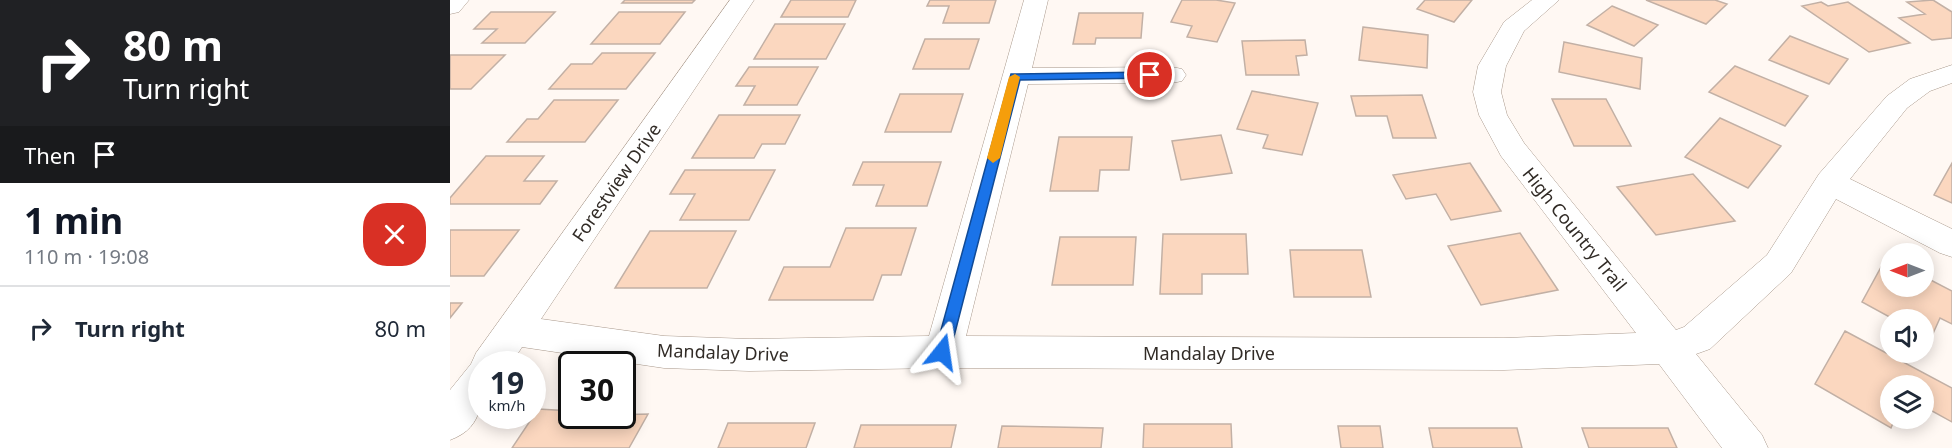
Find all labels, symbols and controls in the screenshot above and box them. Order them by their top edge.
text: 80 m [123,16,223,73]
icon: right [24,24,102,102]
pin [1124,49,1175,100]
icon: arrive [1133,58,1166,91]
text: Turn right [123,70,249,107]
street label: Forestview Drive [566,118,666,246]
icon: arrive [88,138,121,171]
text: Then [24,140,76,170]
street label: High Country Trail [1518,162,1632,296]
text: 1 min [24,196,123,245]
button: close [363,203,426,266]
text: 110 m · 19:08 [24,243,149,270]
north arrow [1880,243,1934,297]
map controls [1880,243,1934,429]
button: sound [1880,309,1934,363]
icon: right [24,312,57,345]
text: Turn right [75,313,185,343]
text: 80 m [375,313,426,343]
position arrow [910,320,974,384]
street label: Mandalay Drive [657,338,789,366]
street label: Mandalay Drive [1143,341,1275,365]
speed limit sign: 30 [558,351,636,429]
text: 19 [490,362,524,403]
button: layers [1880,375,1934,429]
text: km/h [489,395,525,415]

